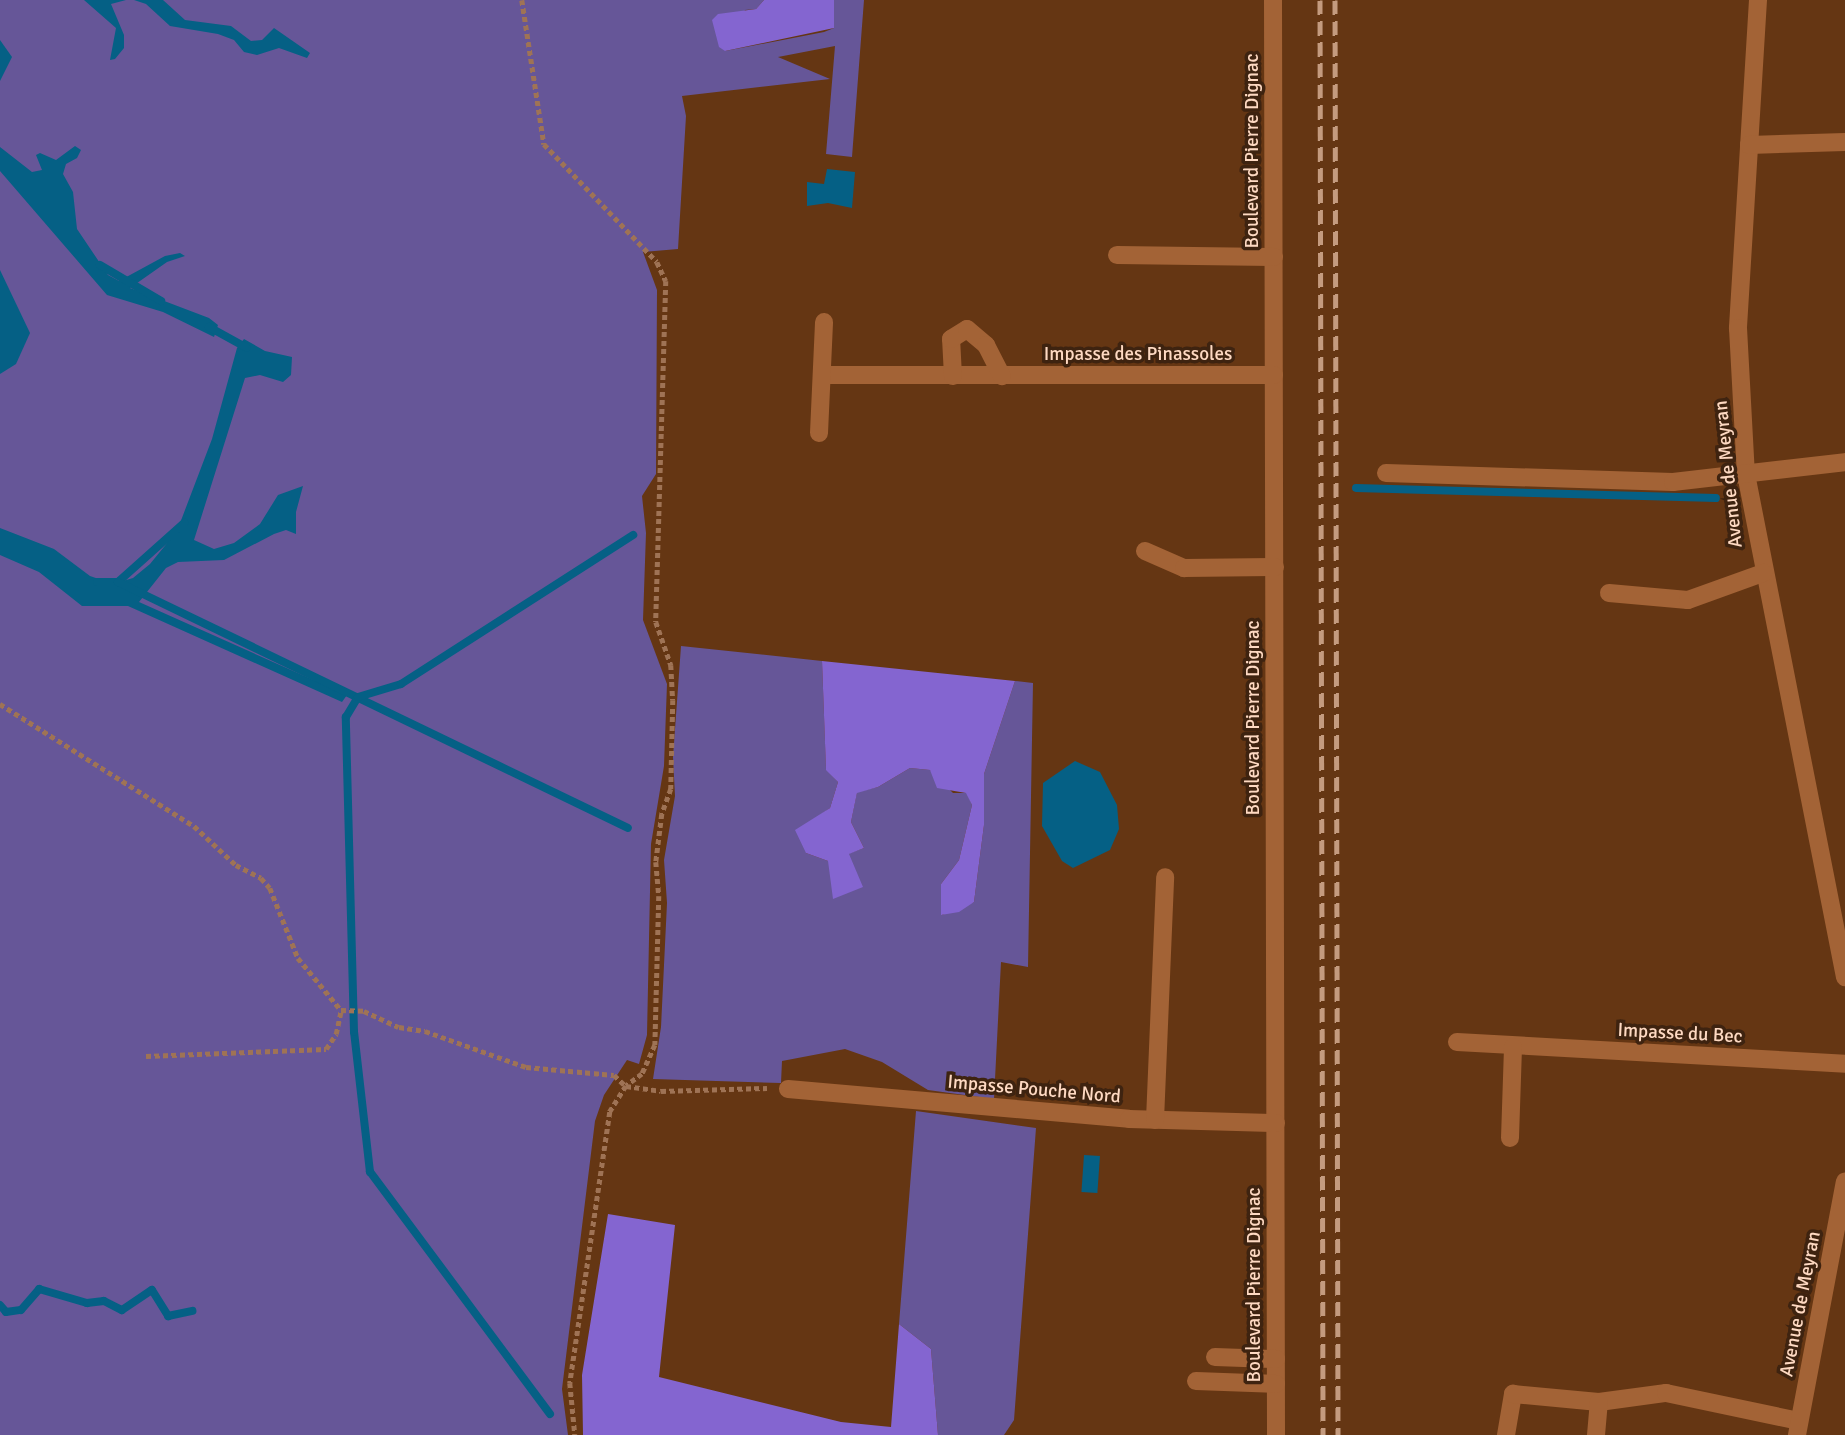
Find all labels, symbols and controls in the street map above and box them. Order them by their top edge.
street label: Boulevard Pierre Dignac [1242,54,1264,248]
street label: Impasse des Pinassoles [1044,344,1232,366]
street label: Avenue de Meyran [1710,399,1748,549]
street label: Boulevard Pierre Dignac [1243,621,1265,815]
street label: Impasse du Bec [1617,1019,1743,1049]
street label: Impasse Pouche Nord [946,1071,1122,1109]
street label: Boulevard Pierre Dignac [1244,1188,1266,1382]
street label: Avenue de Meyran [1776,1229,1826,1379]

